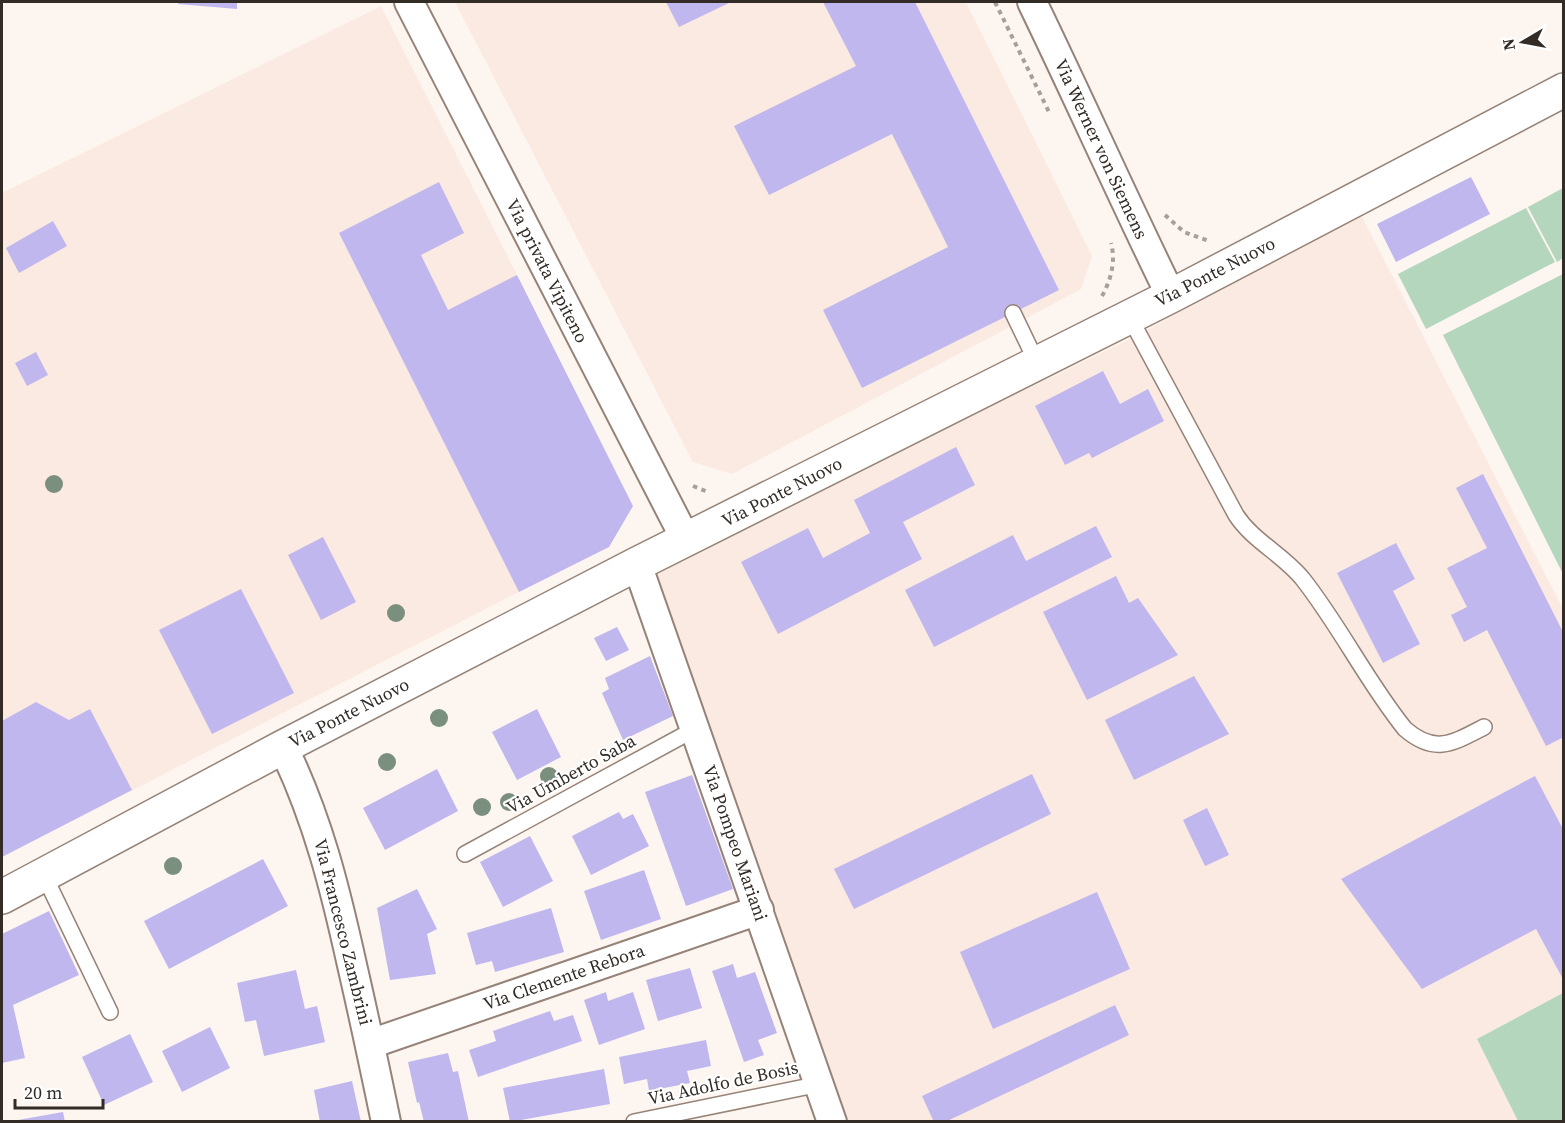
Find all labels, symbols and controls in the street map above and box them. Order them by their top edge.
north arrow [1493,12,1553,72]
text: N [1496,37,1520,52]
street label: Via Werner von Siemens [1049,55,1154,243]
street label: Via privata Vipiteno [500,194,595,347]
street label: Via Ponte Nuovo [1150,230,1279,313]
street label: Via Ponte Nuovo [717,450,846,533]
street label: Via Ponte Nuovo [284,671,413,754]
street label: Via Umberto Saba [502,727,641,820]
street label: Via Pompeo Mariani [697,762,774,924]
street label: Via Francesco Zambrini [308,836,379,1028]
street label: Via Clemente Rebora [480,937,649,1016]
street label: Via Adolfo de Bosis [645,1054,801,1111]
scale bar [15,1072,104,1110]
text: 20 m [24,1080,62,1105]

